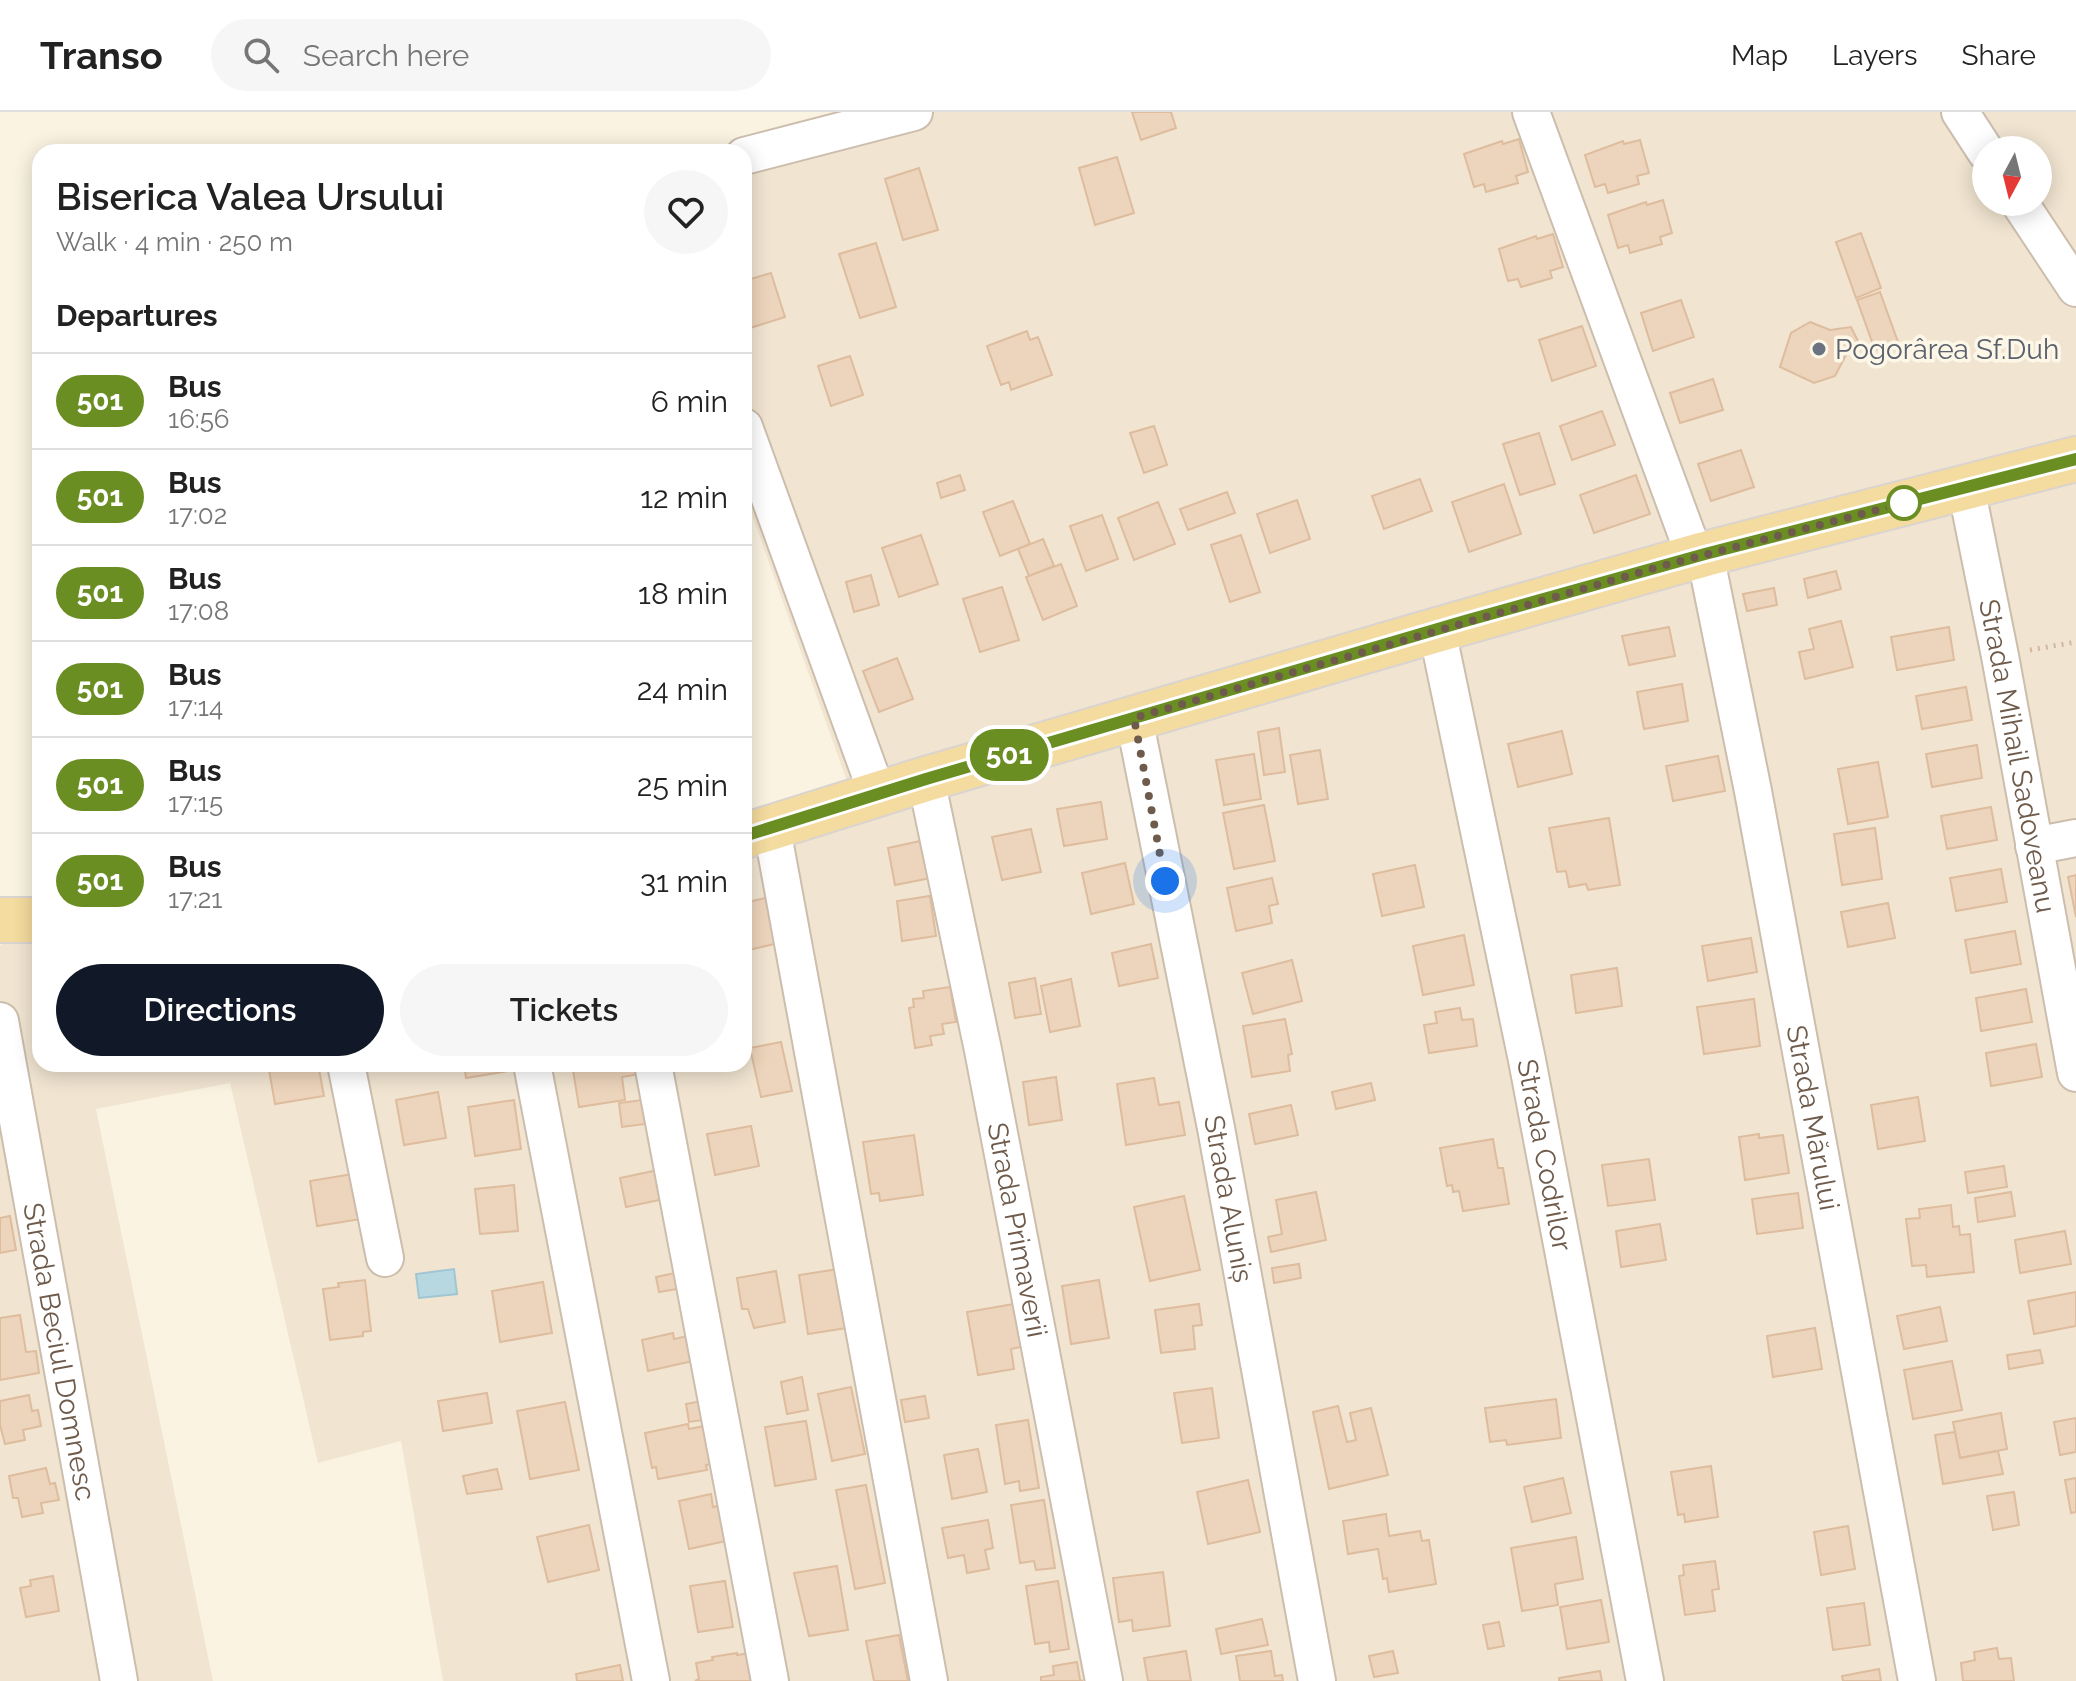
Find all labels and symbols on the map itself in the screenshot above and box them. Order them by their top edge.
north arrow [1972,136,2052,216]
place label: Pogorârea Sf.Duh [1835,333,2059,366]
marker: Pogorârea Sf.Duh [1810,340,1828,358]
unlabelled marker [1887,486,1921,520]
street label: Strada Mihail Sadoveanu [1972,596,2063,915]
line badge: 501 [963,729,1055,781]
your location [1145,861,1185,901]
street label: Strada Mărului [1780,1022,1846,1213]
street label: Strada Codrilor [1511,1056,1579,1254]
street label: Strada Aluniș [1197,1112,1260,1285]
street label: Strada Primaverii [981,1120,1054,1340]
street label: Strada Beciul Domnesc [17,1200,103,1503]

